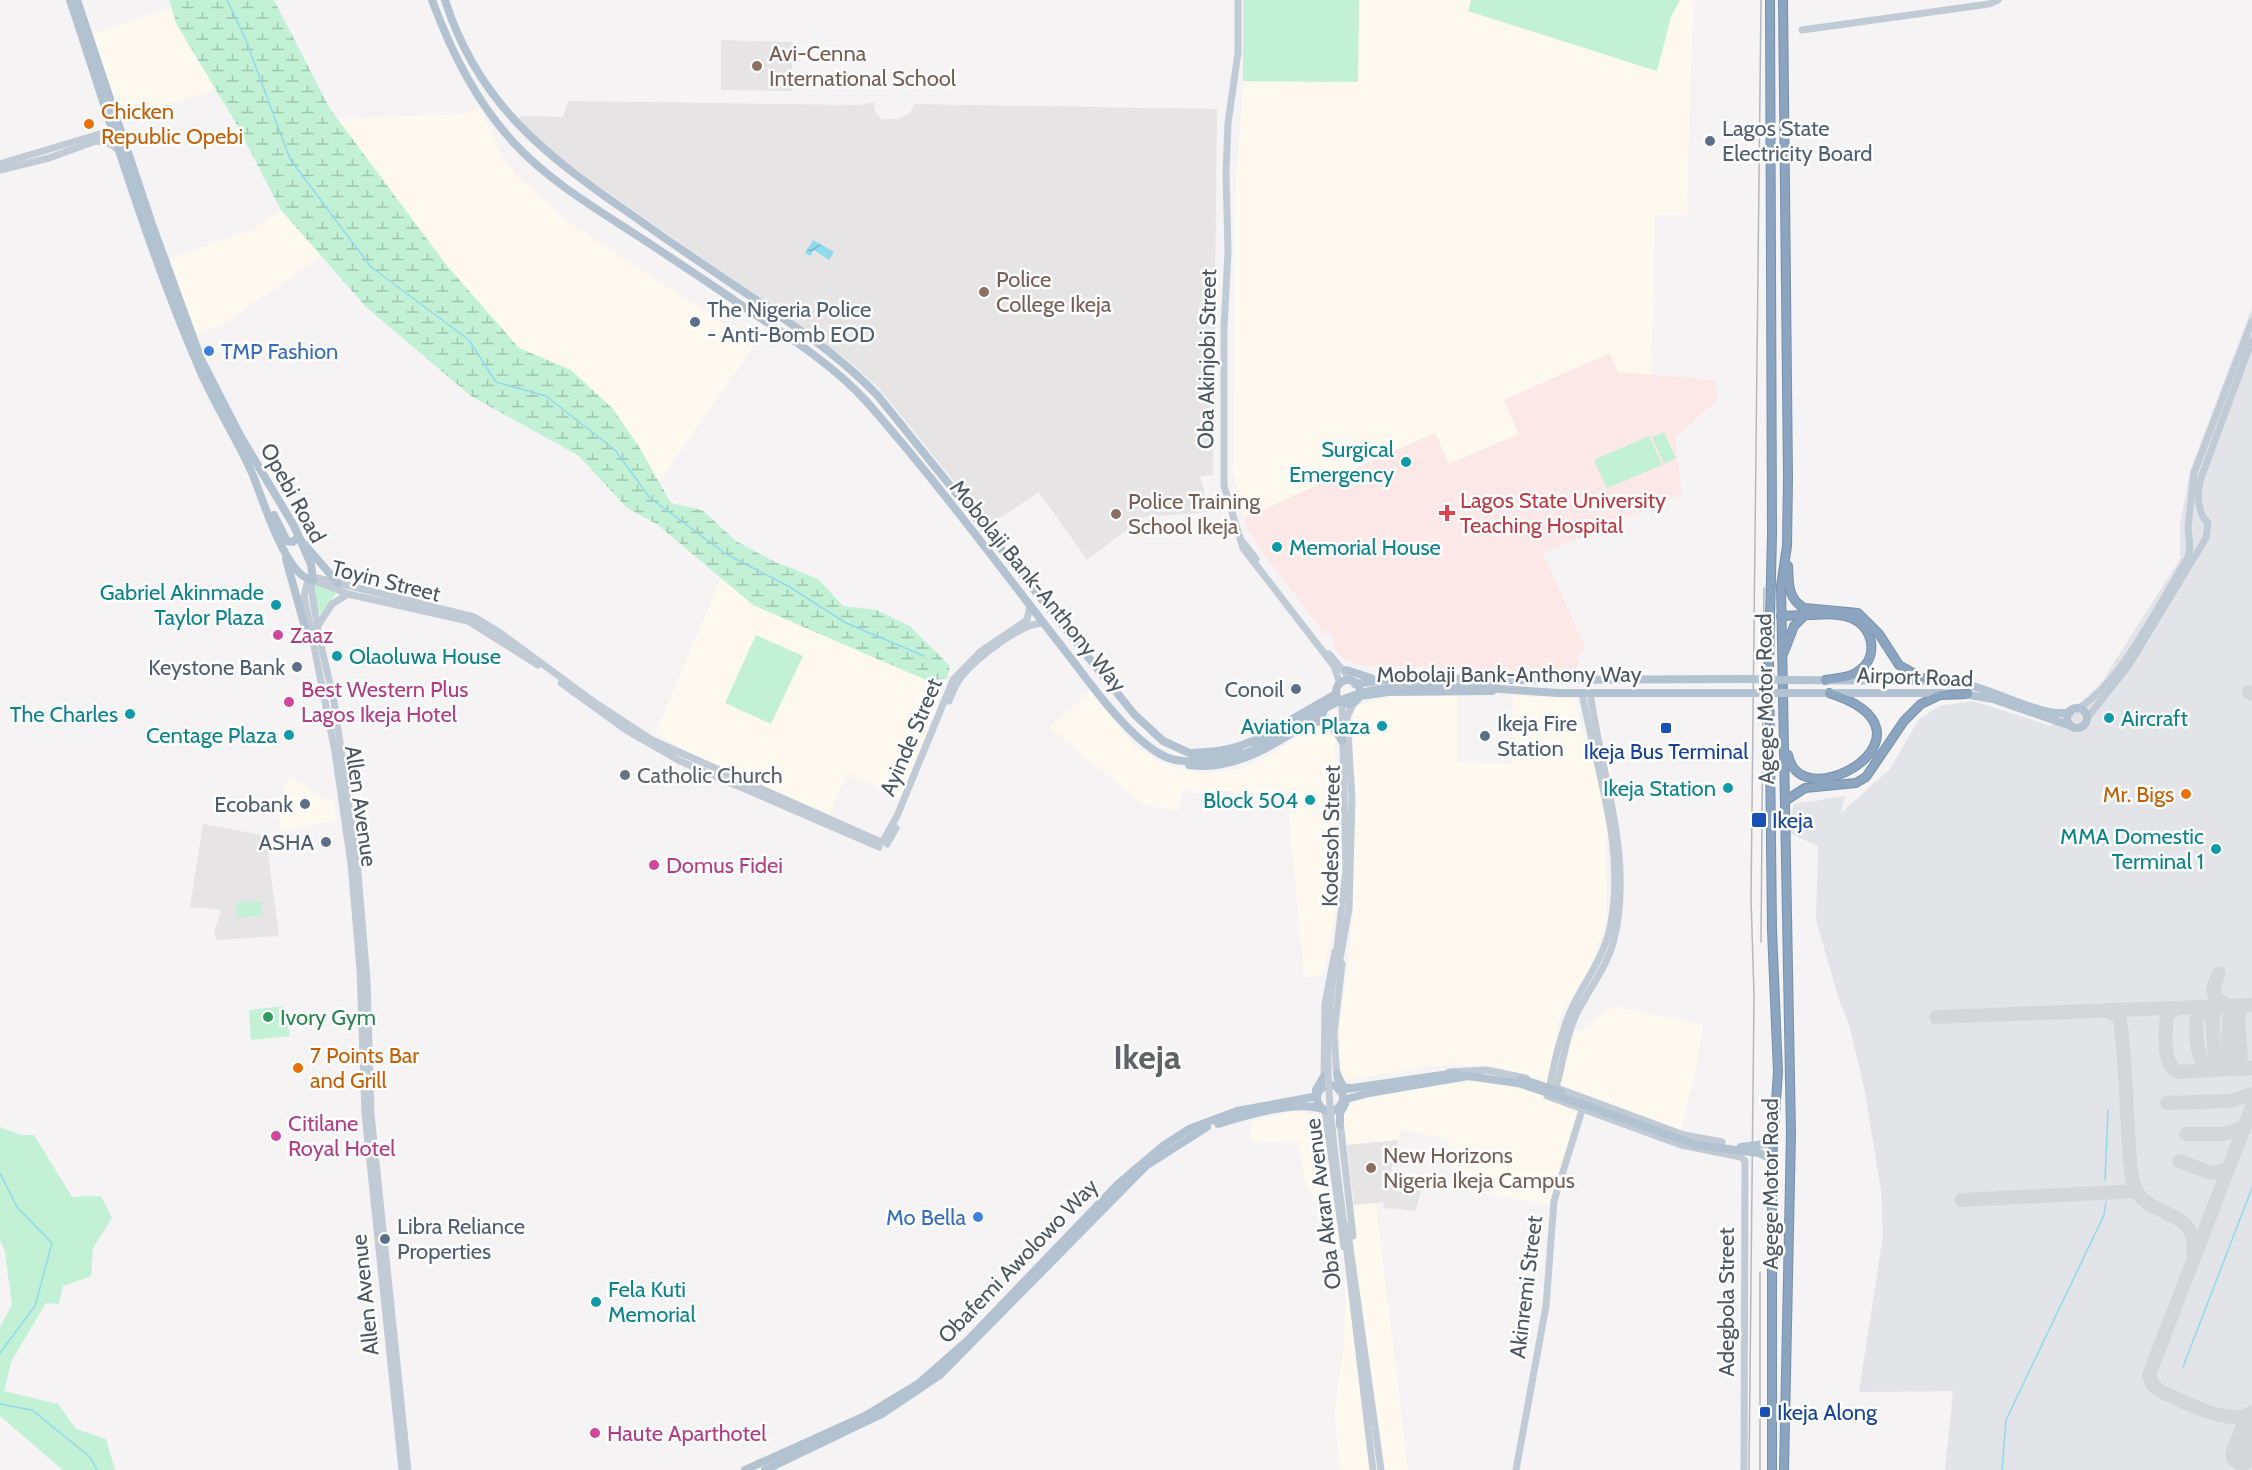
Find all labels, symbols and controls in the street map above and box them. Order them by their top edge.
place label: Avi-Cenna International School [769,40,957,92]
marker: Avi-Cenna International School [750,59,764,73]
place label: Chicken Republic Opebi [101,98,243,150]
place label: Lagos State Electricity Board [1722,115,1872,167]
marker: Chicken Republic Opebi [82,117,96,131]
marker: Lagos State Electricity Board [1703,134,1717,148]
place label: Police College Ikeja [996,266,1112,318]
street label: Oba Akinjobi Street [1192,268,1222,449]
marker: Police College Ikeja [977,285,991,299]
place label: The Nigeria Police - Anti-Bomb EOD [707,296,875,348]
marker: The Nigeria Police - Anti-Bomb EOD [688,315,702,329]
place label: TMP Fashion [221,338,338,365]
marker: TMP Fashion [202,344,216,358]
place label: Surgical Emergency [1289,436,1395,488]
street label: Opebi Road [255,438,331,548]
marker: Surgical Emergency [1399,455,1413,469]
street label: Mobolaji Bank-Anthony Way [944,474,1132,698]
place label: Lagos State University Teaching Hospital [1460,487,1666,539]
place label: Police Training School Ikeja [1128,488,1261,540]
marker: Lagos State University Teaching Hospital [1438,504,1456,522]
marker: Police Training School Ikeja [1109,507,1123,521]
place label: Memorial House [1289,534,1441,561]
marker: Memorial House [1270,540,1284,554]
street label: Toyin Street [329,554,444,608]
place label: Gabriel Akinmade Taylor Plaza [100,579,264,631]
marker: Gabriel Akinmade Taylor Plaza [269,598,283,612]
street label: Agege Motor Road [1750,613,1780,785]
place label: Zaaz [290,622,333,649]
marker: Zaaz [271,628,285,642]
place label: Olaoluwa House [349,643,501,670]
marker: Olaoluwa House [330,649,344,663]
place label: Keystone Bank [148,654,285,681]
marker: Keystone Bank [290,660,304,674]
street label: Mobolaji Bank-Anthony Way [1376,661,1642,688]
street label: Airport Road [1856,661,1974,693]
street label: Ayinde Street [874,673,948,800]
place label: Best Western Plus Lagos Ikeja Hotel [301,676,468,728]
place label: Conoil [1224,676,1285,703]
marker: Conoil [1289,682,1303,696]
marker: Best Western Plus Lagos Ikeja Hotel [282,695,296,709]
place label: The Charles [10,701,118,728]
place label: Aircraft [2121,705,2188,732]
marker: The Charles [123,707,137,721]
place label: Ikeja Fire Station [1497,710,1577,762]
marker: Aircraft [2102,711,2116,725]
place label: Aviation Plaza [1241,713,1370,740]
marker: Aviation Plaza [1375,719,1389,733]
marker: Ikeja Bus Terminal [1659,721,1673,735]
place label: Centage Plaza [146,722,277,749]
marker: Centage Plaza [282,728,296,742]
marker: Ikeja Fire Station [1478,729,1492,743]
place label: Ikeja Bus Terminal [1583,738,1749,765]
street label: Allen Avenue [339,744,383,868]
place label: Catholic Church [637,762,783,789]
street label: Kodesoh Street [1316,764,1346,907]
marker: Catholic Church [618,768,632,782]
place label: Ikeja Station [1603,775,1716,802]
marker: Ikeja Station [1721,781,1735,795]
place label: Mr. Bigs [2103,781,2174,808]
place label: Block 504 [1203,787,1298,814]
marker: Mr. Bigs [2179,787,2193,801]
place label: Ecobank [214,791,293,818]
marker: Block 504 [1303,793,1317,807]
marker: Ecobank [298,797,312,811]
place label: Ikeja [1772,807,1814,834]
marker: Ikeja [1750,811,1768,829]
place label: MMA Domestic Terminal 1 [2060,823,2204,875]
place label: ASHA [259,829,314,856]
marker: ASHA [319,835,333,849]
marker: MMA Domestic Terminal 1 [2209,842,2223,856]
place label: Domus Fidei [666,852,783,879]
marker: Domus Fidei [647,858,661,872]
place label: Ivory Gym [280,1004,376,1031]
marker: Ivory Gym [261,1010,275,1024]
district label: Ikeja [1113,1036,1181,1078]
place label: 7 Points Bar and Grill [310,1042,419,1094]
marker: 7 Points Bar and Grill [291,1061,305,1075]
street label: Agege Motor Road [1757,1098,1784,1270]
place label: Citilane Royal Hotel [288,1110,396,1162]
street label: Oba Akran Avenue [1299,1117,1347,1291]
marker: Citilane Royal Hotel [269,1129,283,1143]
place label: New Horizons Nigeria Ikeja Campus [1383,1142,1575,1194]
marker: New Horizons Nigeria Ikeja Campus [1364,1161,1378,1175]
street label: Obafemi Awolowo Way [932,1173,1104,1349]
place label: Mo Bella [886,1204,966,1231]
marker: Mo Bella [971,1210,985,1224]
place label: Libra Reliance Properties [397,1213,525,1265]
street label: Akinremi Street [1504,1213,1548,1360]
street label: Adegbola Street [1713,1227,1740,1377]
marker: Libra Reliance Properties [378,1232,392,1246]
street label: Allen Avenue [345,1233,385,1357]
place label: Fela Kuti Memorial [608,1276,696,1328]
marker: Fela Kuti Memorial [589,1295,603,1309]
place label: Ikeja Along [1777,1399,1878,1426]
marker: Ikeja Along [1758,1405,1772,1419]
place label: Haute Aparthotel [607,1420,767,1447]
marker: Haute Aparthotel [588,1426,602,1440]

